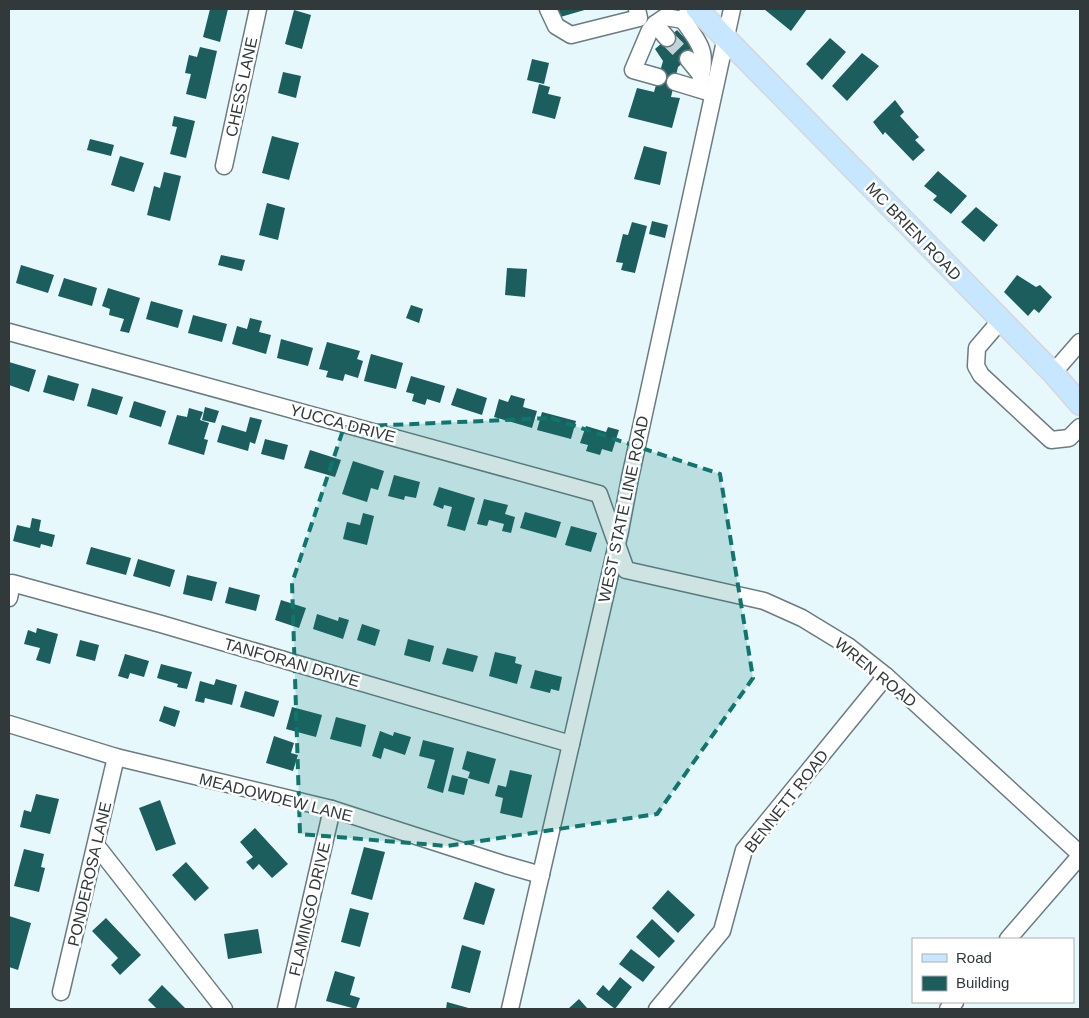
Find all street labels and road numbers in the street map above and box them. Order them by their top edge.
street label: CHESS LANE [223,36,260,138]
street label: MC BRIEN ROAD [863,179,965,284]
street label: YUCCA DRIVE [288,401,397,446]
street label: WEST STATE LINE ROAD [595,414,652,604]
street label: WREN ROAD [832,634,920,710]
street label: TANFORAN DRIVE [222,635,362,690]
street label: BENNETT ROAD [741,747,832,856]
street label: MEADOWDEW LANE [197,770,354,825]
street label: PONDEROSA LANE [65,800,114,948]
street label: FLAMINGO DRIVE [286,841,333,978]

